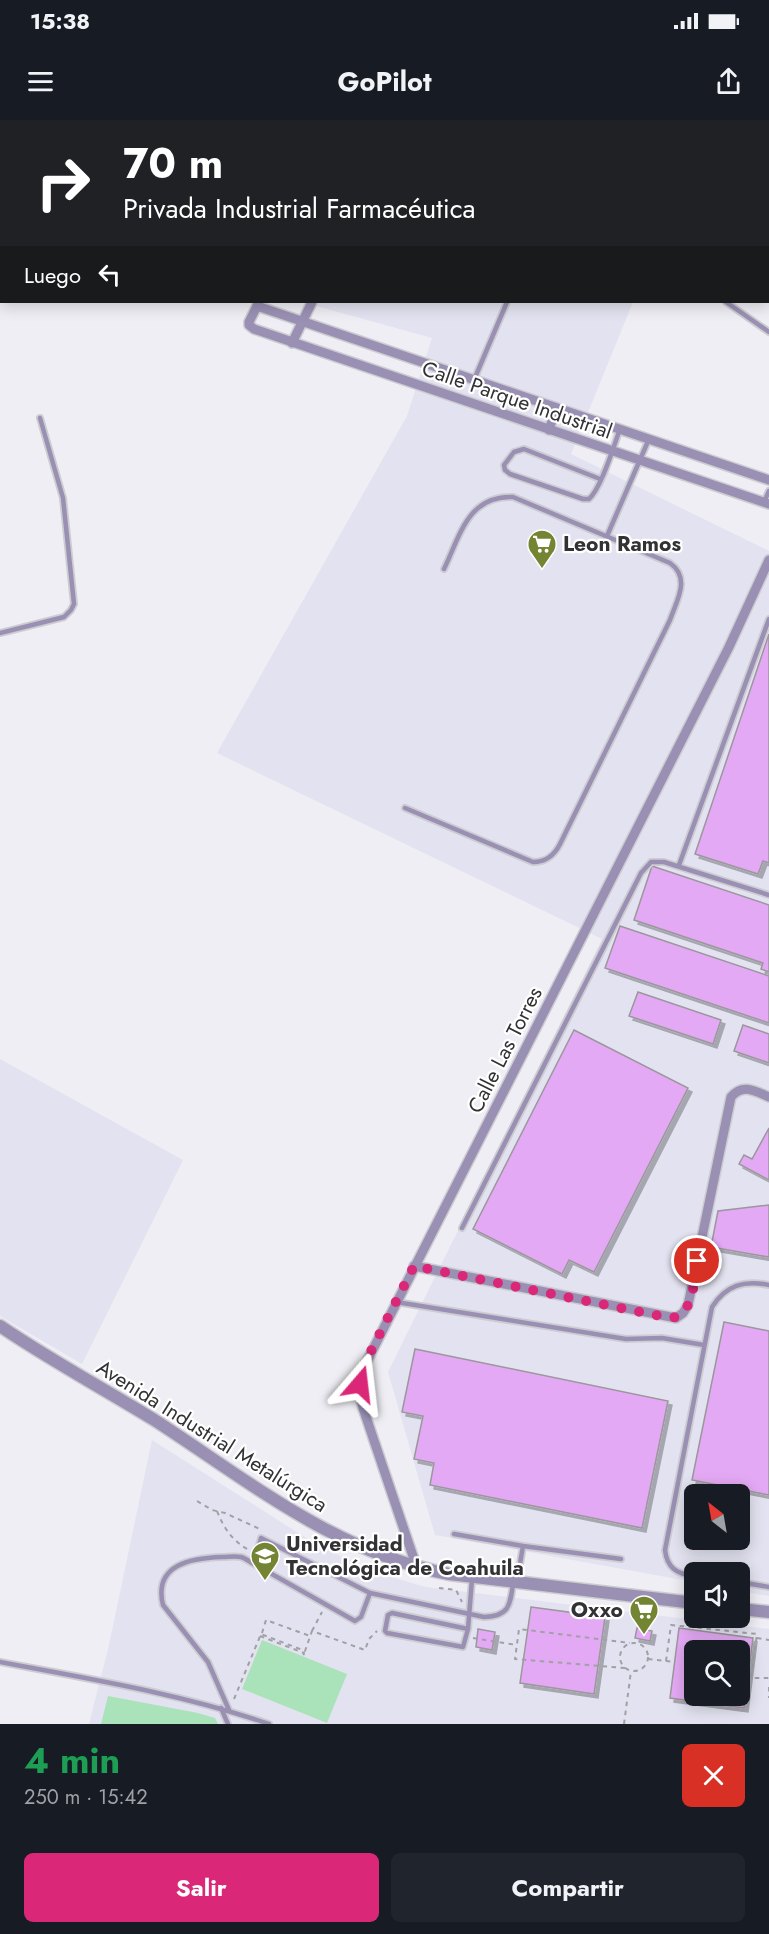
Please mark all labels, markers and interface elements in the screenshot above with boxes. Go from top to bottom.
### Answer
text: 15:38 [30,5,90,37]
text: GoPilot [338,62,432,101]
icon: menu [24,65,57,98]
icon: share [712,65,745,98]
text: 70 m [123,133,223,194]
icon: right [24,144,102,222]
text: Privada Industrial Farmacéutica [123,189,476,228]
icon: left [93,258,126,291]
text: Luego [24,259,81,291]
street label: Calle Parque Industrial [418,353,616,447]
supermarket icon: Leon Ramos [526,528,558,570]
place label: Leon Ramos [563,529,681,559]
street label: Calle Las Torres [460,982,550,1118]
pin [671,1235,722,1286]
icon: arrive [680,1244,713,1277]
street label: Avenida Industrial Metalúrgica [91,1352,333,1520]
position arrow [328,1352,392,1416]
north arrow [684,1484,750,1550]
map controls [684,1484,750,1706]
place label: Universidad Tecnológica de Coahuila [286,1529,524,1583]
school or university icon: Universidad Tecnológica de Coahuila [249,1540,281,1582]
button: sound [684,1562,750,1628]
supermarket icon: Oxxo [628,1594,660,1636]
place label: Oxxo [571,1595,623,1625]
button: search [684,1640,750,1706]
text: 4 min [24,1734,120,1786]
button: close [682,1744,745,1807]
text: 250 m · 15:42 [24,1783,148,1812]
button: Salir [24,1853,379,1922]
button: Compartir [391,1853,745,1922]

